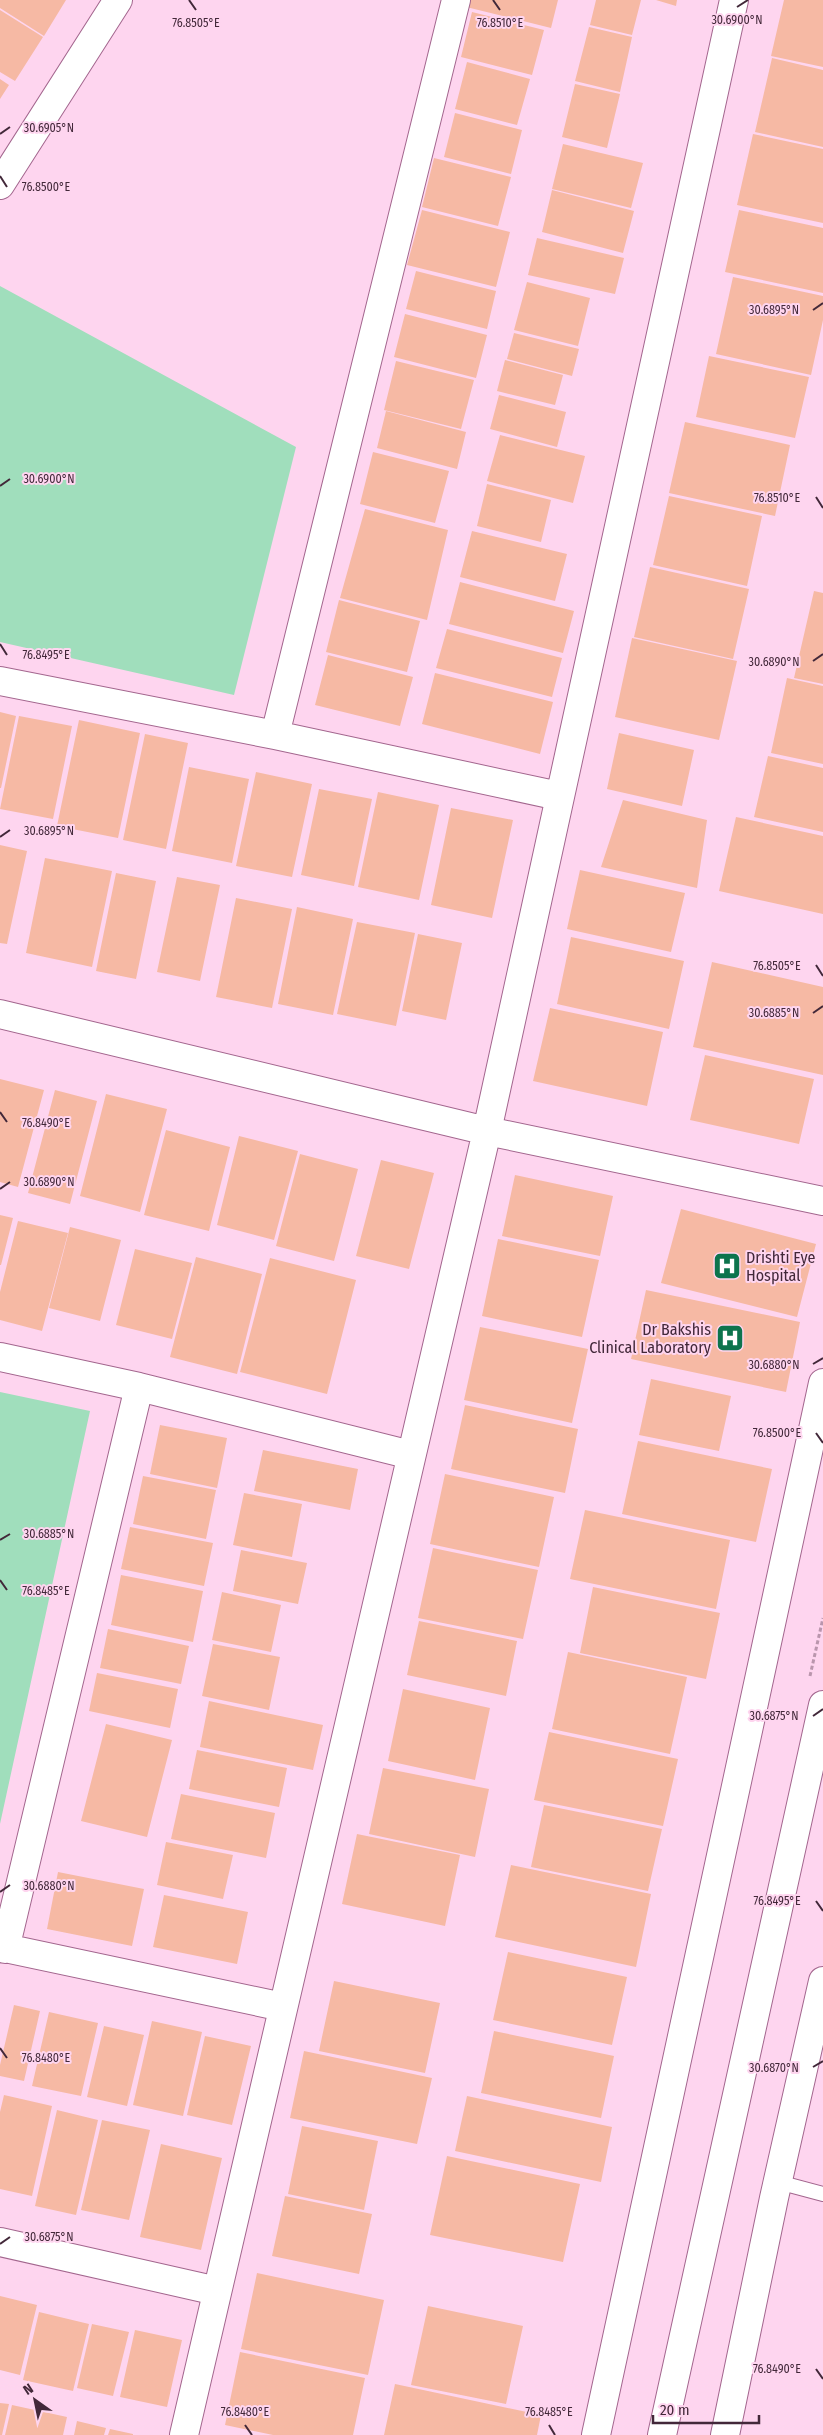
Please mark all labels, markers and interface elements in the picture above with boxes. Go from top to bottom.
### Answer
text: 30.6900°N [711,13,763,27]
text: 76.8505°E [172,16,220,30]
text: 76.8510°E [477,16,523,30]
text: 30.6905°N [24,121,74,135]
text: 76.8500°E [22,180,71,194]
text: 30.6895°N [749,303,799,317]
text: 30.6900°N [23,472,75,486]
text: 76.8510°E [754,491,800,505]
text: 76.8495°E [22,648,70,662]
text: 30.6890°N [749,655,799,669]
text: 30.6895°N [24,824,74,838]
text: 76.8505°E [753,959,801,973]
text: 30.6885°N [749,1006,799,1020]
text: 76.8490°E [22,1116,70,1130]
text: 30.6890°N [24,1175,74,1189]
place label: Drishti Eye Hospital [746,1248,815,1285]
hospital icon: Drishti Eye Hospital [712,1251,742,1281]
place label: Dr Bakshis Clinical Laboratory [589,1320,712,1357]
hospital icon: Dr Bakshis Clinical Laboratory [715,1323,745,1353]
text: 30.6880°N [748,1358,800,1372]
text: 76.8500°E [753,1426,802,1440]
text: 30.6885°N [24,1527,74,1541]
text: 76.8485°E [22,1584,70,1598]
text: 30.6875°N [750,1709,798,1723]
text: 30.6880°N [23,1879,75,1893]
text: 76.8495°E [753,1894,801,1908]
text: 76.8480°E [22,2051,71,2065]
text: 30.6870°N [749,2061,799,2075]
text: 30.6875°N [25,2230,73,2244]
text: 76.8490°E [753,2362,801,2376]
north arrow [10,2375,60,2425]
text: N [20,2380,36,2399]
scale bar [653,2392,759,2424]
text: 20 m [660,2401,690,2419]
text: 76.8480°E [221,2405,270,2419]
text: 76.8485°E [525,2405,573,2419]

